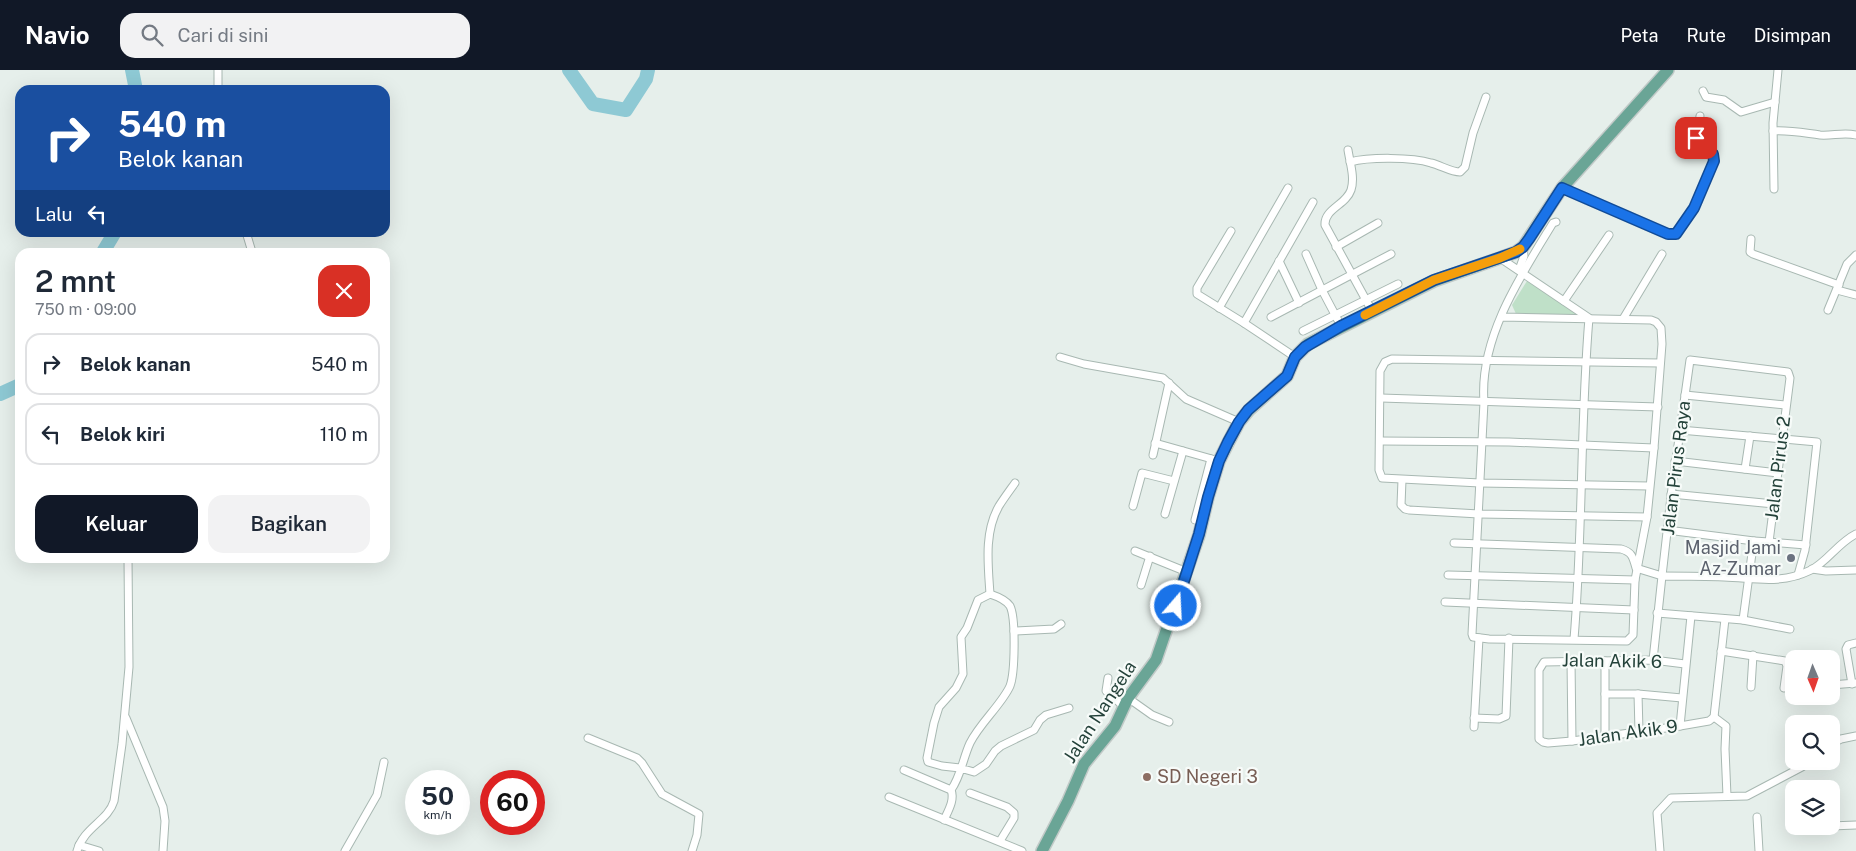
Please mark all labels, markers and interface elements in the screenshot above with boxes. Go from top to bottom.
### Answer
search box [120,13,470,58]
text: Navio [25,21,90,49]
icon: search [138,21,166,49]
text: Cari di sini [178,24,268,46]
text: Peta [1620,25,1658,46]
text: Rute [1686,25,1726,46]
text: Disimpan [1754,25,1831,46]
text: 540 m [118,104,226,145]
icon: right [35,105,100,170]
pin [1675,117,1717,159]
icon: arrive [1682,124,1710,152]
text: Belok kanan [118,146,243,172]
icon: left [83,200,111,228]
text: Lalu [35,203,73,225]
text: 2 mnt [35,263,116,299]
button: close [318,265,370,317]
text: 750 m · 09:00 [35,300,136,319]
icon: right [37,350,65,378]
text: Belok kanan [80,353,191,375]
text: 540 m [311,353,368,375]
street label: Jalan Pirus Raya [1657,400,1694,536]
street label: Jalan Pirus 2 [1761,415,1794,521]
icon: left [37,420,65,448]
text: Belok kiri [80,423,165,445]
text: 110 m [320,423,368,445]
button: Keluar [35,495,198,553]
button: Bagikan [208,495,370,553]
place label: Masjid Jami Az-Zumar [1685,537,1781,579]
marker: Masjid Jami Az-Zumar [1785,552,1797,564]
position arrow [1149,579,1201,631]
street label: Jalan Akik 6 [1562,649,1662,672]
north arrow [1785,650,1840,705]
map controls [1785,650,1840,835]
street label: Jalan Nangela [1059,657,1140,767]
street label: Jalan Akik 9 [1577,715,1679,750]
button: search [1785,715,1840,770]
place label: SD Negeri 3 [1157,766,1258,787]
speed limit sign: 60 [480,770,545,835]
marker: SD Negeri 3 [1141,771,1153,783]
button: layers [1785,780,1840,835]
text: 50 [421,781,454,811]
text: km/h [423,808,452,822]

